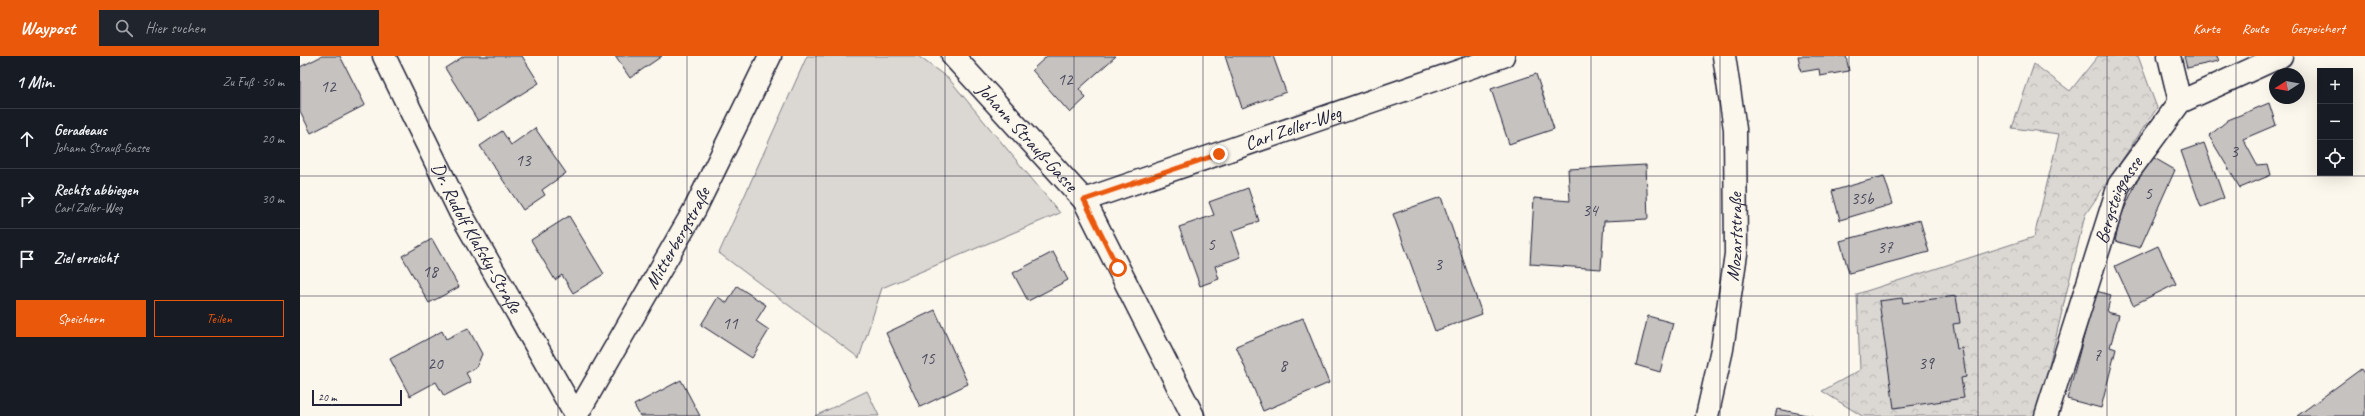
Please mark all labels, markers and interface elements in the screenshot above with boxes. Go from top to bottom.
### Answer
search box [99,10,379,46]
text: Waypost [20,16,75,40]
icon: search [113,17,135,39]
text: Hier suchen [145,19,205,38]
text: Karte [2193,20,2220,37]
text: Route [2242,20,2268,37]
text: Gespeichert [2290,20,2345,37]
north arrow [2269,68,2305,104]
map controls [2317,68,2353,176]
button: + [2317,68,2353,104]
house number: 12 [1057,69,1074,90]
text: 1 Min. [16,72,55,93]
text: Zu Fuß · 50 m [223,74,284,90]
house number: 12 [320,76,337,97]
street label: Johann Strauß-Gasse [971,77,1084,198]
street label: Carl Zeller-Weg [1242,100,1346,156]
button: − [2317,104,2353,140]
text: Geradeaus [54,121,107,140]
icon: ahead [16,128,38,150]
text: 20 m [262,131,284,147]
text: Johann Strauß-Gasse [54,140,149,156]
button: locate [2317,140,2353,176]
house number: 3 [2230,141,2239,162]
route end [1210,145,1228,163]
house number: 13 [515,150,532,171]
street label: Bergsteiggasse [2089,150,2149,247]
street label: Dr. Rudolf Klafsky-Straße [426,159,528,319]
text: Rechts abbiegen [54,181,138,200]
street label: Mitterbergstraße [640,182,717,293]
house number: 5 [2144,183,2153,204]
icon: right [16,188,38,210]
house number: 35b [1851,188,1875,209]
text: 30 m [262,191,284,207]
street label: Mozartstraße [1720,191,1748,282]
text: Carl Zeller-Weg [54,200,123,216]
house number: 34 [1582,200,1600,221]
house number: 5 [1207,234,1216,255]
house number: 37 [1877,237,1894,258]
icon: arrive [16,248,38,270]
text: Ziel erreicht [54,249,117,268]
house number: 3 [1434,254,1443,275]
route start [1109,259,1127,277]
house number: 18 [422,261,440,282]
button: Speichern [16,300,146,337]
button: Teilen [154,300,284,337]
house number: 11 [722,313,739,334]
house number: 7 [2093,345,2102,366]
house number: 15 [919,348,936,369]
house number: 20 [427,353,444,374]
house number: 39 [1918,353,1935,374]
house number: 8 [1279,355,1289,376]
scale bar [312,388,402,407]
text: 20 m [318,390,337,404]

